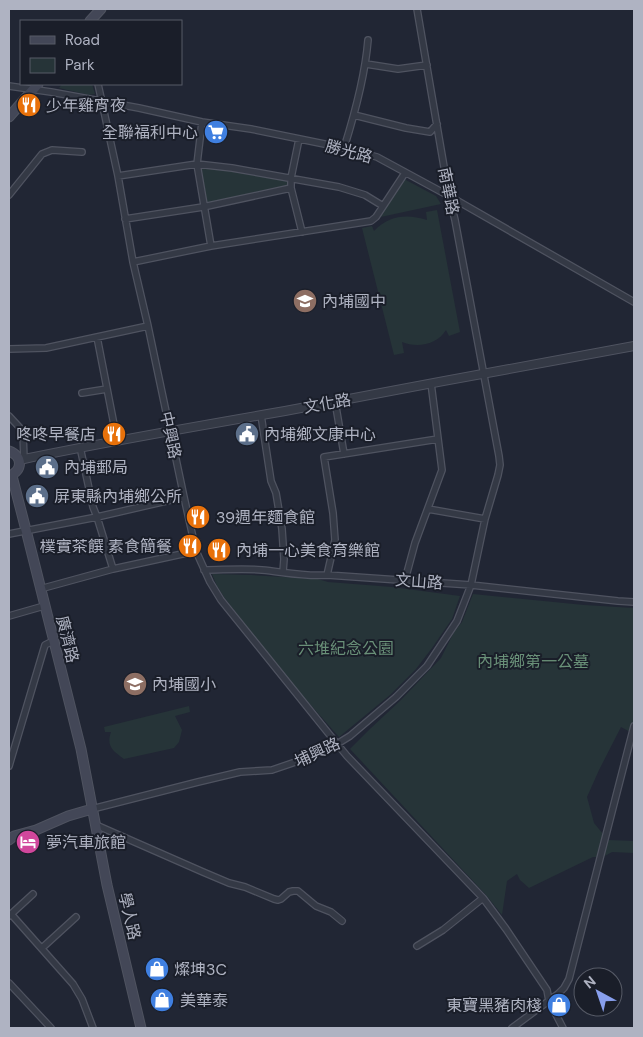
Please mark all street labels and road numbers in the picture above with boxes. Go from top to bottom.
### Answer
street label: 勝光路 [323,135,375,168]
street label: 南華路 [434,166,463,217]
street label: 文化路 [302,389,353,418]
street label: 中興路 [155,409,186,461]
street label: 文山路 [394,569,444,594]
street label: 廣濟路 [52,613,84,665]
street label: 埔興路 [291,733,343,772]
street label: 學人路 [114,890,145,942]

